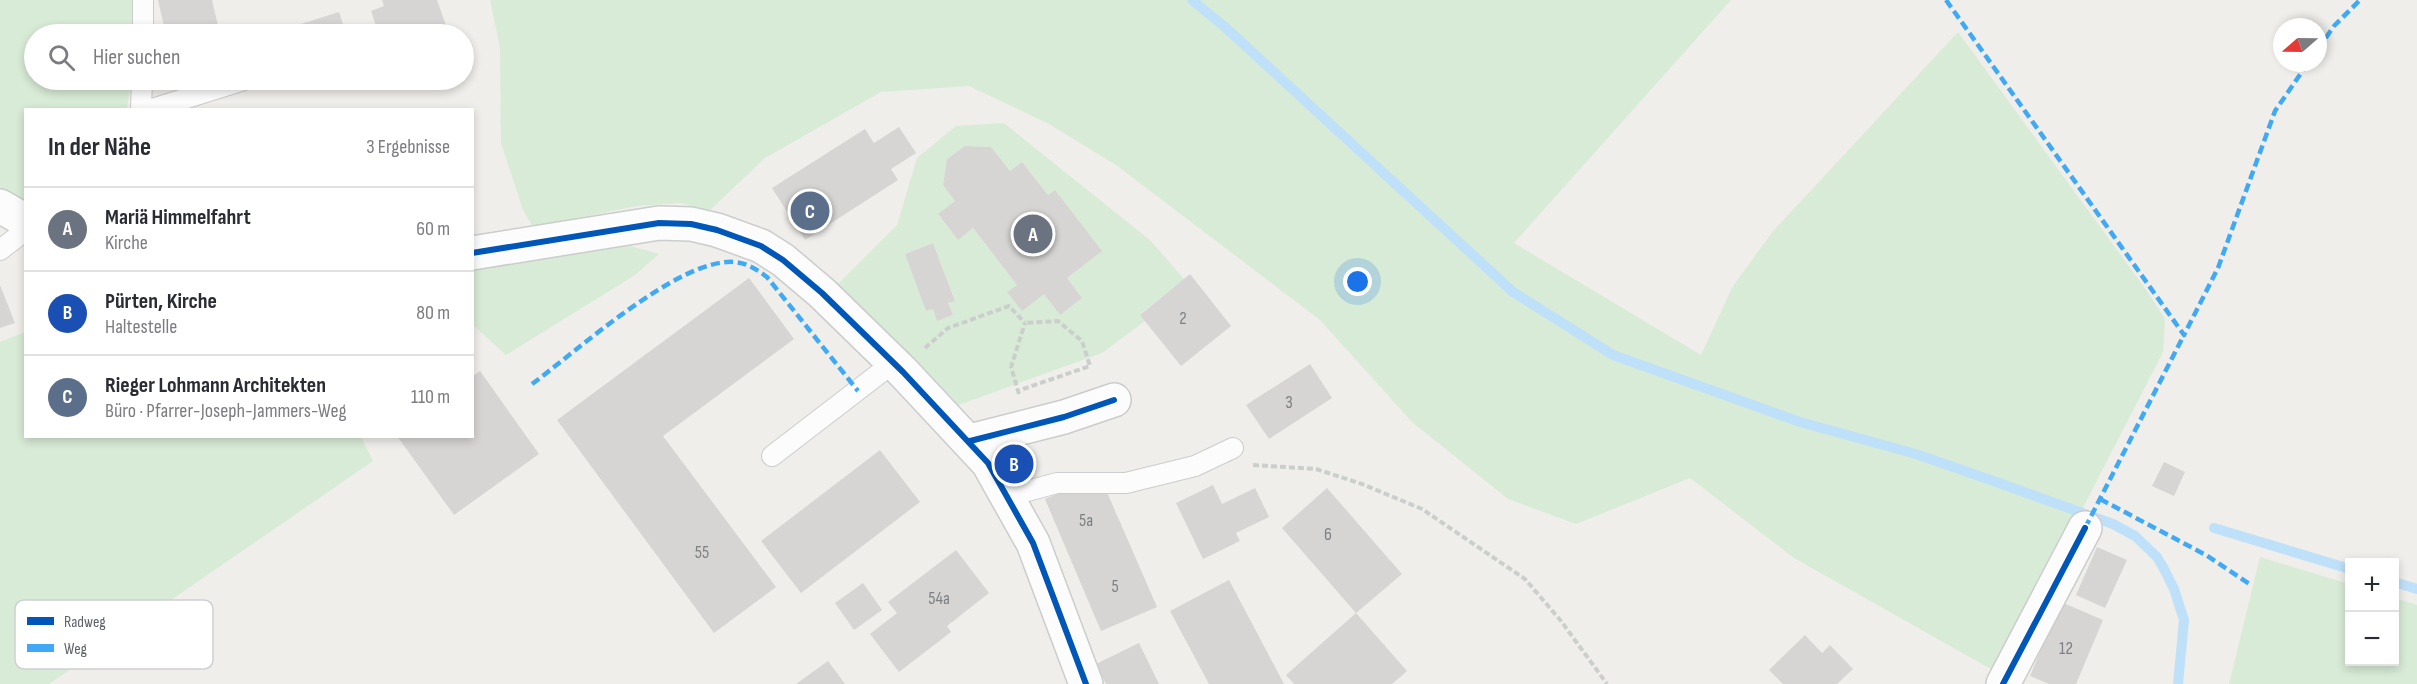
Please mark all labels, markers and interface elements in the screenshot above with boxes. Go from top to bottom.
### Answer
north arrow [2273,18,2327,72]
search box [24,24,474,90]
icon: search [45,41,78,74]
text: Hier suchen [93,44,181,71]
text: In der Nähe [48,132,151,163]
text: 3 Ergebnisse [366,135,450,159]
pin: C [790,188,830,234]
text: Mariä Himmelfahrt [105,204,251,231]
pin: A [1014,212,1052,256]
text: A [63,217,72,241]
text: 60 m [416,217,450,241]
text: Kirche [105,231,148,255]
your location [1343,267,1372,296]
text: Pürten, Kirche [105,288,217,315]
text: B [63,301,72,325]
text: 80 m [416,301,450,325]
house number: 2 [1179,308,1187,329]
text: Haltestelle [105,315,177,339]
text: Rieger Lohmann Architekten [105,372,326,399]
text: C [62,385,73,409]
text: 110 m [411,385,450,409]
house number: 3 [1285,392,1293,413]
text: Büro · Pfarrer-Joseph-Jammers-Weg [105,399,347,423]
pin: B [994,442,1034,486]
house number: 5a [1079,510,1093,531]
house number: 6 [1324,524,1332,545]
house number: 55 [695,542,709,563]
map controls [2345,558,2399,666]
button: + [2345,558,2399,612]
house number: 5 [1111,576,1119,597]
house number: 54a [928,588,950,609]
legend [15,600,213,669]
button: − [2345,612,2399,666]
text: Radweg [64,613,106,632]
house number: 12 [2059,638,2073,659]
text: Weg [64,640,87,659]

